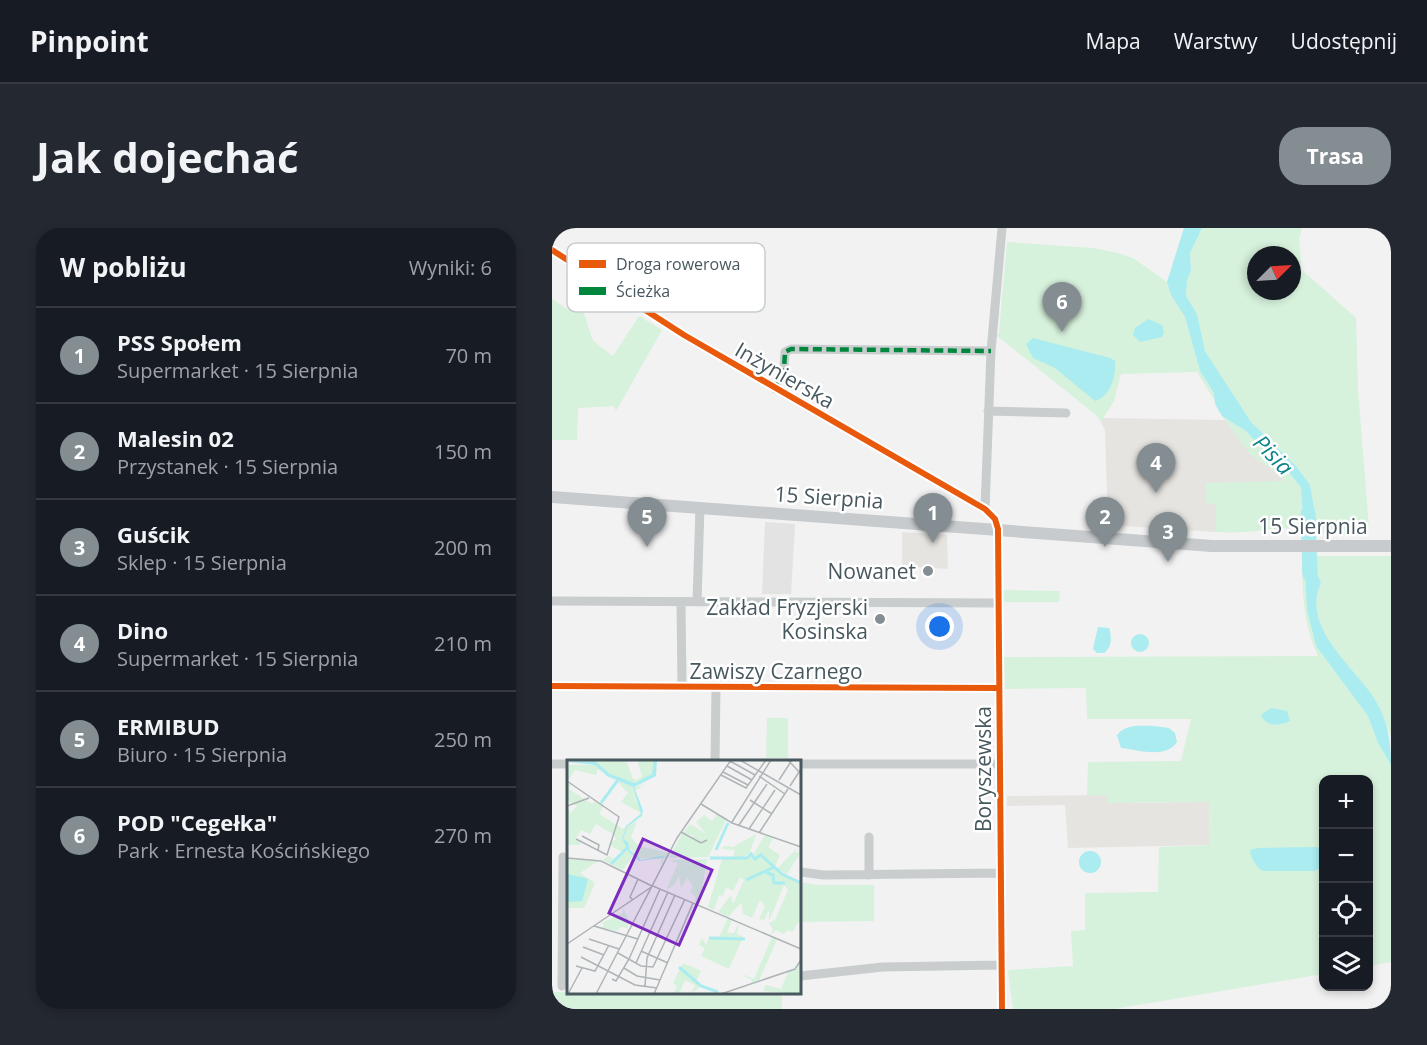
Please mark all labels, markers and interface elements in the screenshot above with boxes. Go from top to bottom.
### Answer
text: Pinpoint [30,22,149,60]
text: Mapa [1086,27,1141,55]
text: Warstwy [1174,27,1258,55]
text: Udostępnij [1291,27,1397,55]
button: Trasa [1279,127,1391,185]
text: Jak dojechać [36,128,299,185]
legend [567,243,765,312]
north arrow [1247,246,1301,300]
text: W pobliżu [60,249,187,285]
text: Droga rowerowa [616,253,741,275]
text: Wyniki: 6 [409,254,492,281]
text: Ścieżka [616,280,670,302]
pin: 6 [1042,282,1082,332]
text: PSS Społem [117,327,242,357]
street label: Inżynierska [730,335,840,415]
text: 1 [74,342,85,369]
text: 70 m [445,342,492,369]
text: Supermarket · 15 Sierpnia [117,357,358,384]
text: Malesin 02 [117,423,234,453]
water label: Pisia [1247,427,1301,481]
text: 2 [74,438,85,465]
text: 150 m [434,438,492,465]
pin: 4 [1136,444,1176,493]
text: Przystanek · 15 Sierpnia [117,453,338,480]
street label: 15 Sierpnia [773,479,885,515]
pin: 1 [914,494,952,543]
pin: 5 [628,498,667,547]
pin: 2 [1086,498,1124,547]
pin: 3 [1148,512,1188,562]
street label: 15 Sierpnia [1258,512,1368,540]
text: Guścik [117,519,190,549]
text: 3 [74,534,85,561]
text: 200 m [434,534,492,561]
text: Sklep · 15 Sierpnia [117,549,287,576]
place label: Nowanet [827,557,916,585]
marker: Nowanet [921,564,935,578]
place label: Zakład Fryzjerski Kosinska [706,593,868,645]
marker: Zakład Fryzjerski Kosinska [873,612,887,626]
your location [925,612,954,641]
text: Dino [117,615,168,645]
text: 4 [74,630,85,657]
text: 210 m [434,630,492,657]
text: Supermarket · 15 Sierpnia [117,645,358,672]
street label: Zawiszy Czarnego [689,657,863,685]
street label: Boryszewska [969,706,997,832]
text: ERMIBUD [117,711,220,741]
text: 5 [74,726,85,753]
text: 250 m [434,726,492,753]
text: Biuro · 15 Sierpnia [117,741,287,768]
inset map [567,760,801,994]
map controls [1319,775,1373,991]
button: + [1319,775,1373,829]
text: POD "Cegełka" [117,807,277,837]
text: 6 [74,822,85,849]
text: 270 m [434,822,492,849]
button: − [1319,829,1373,883]
text: Park · Ernesta Kościńskiego [117,837,370,864]
button: locate [1319,883,1373,937]
button: layers [1319,937,1373,991]

